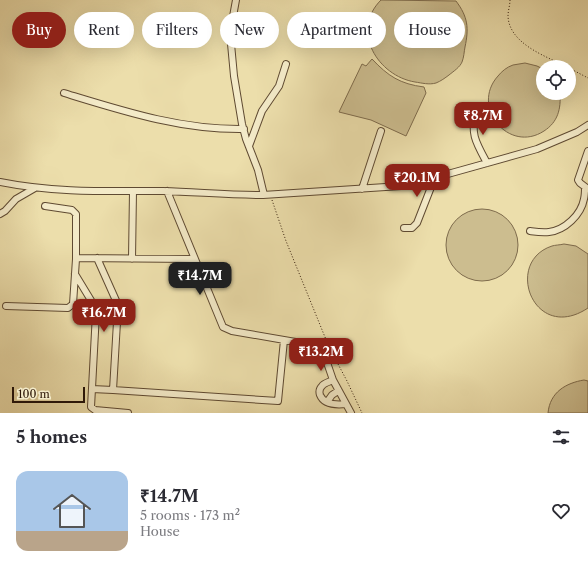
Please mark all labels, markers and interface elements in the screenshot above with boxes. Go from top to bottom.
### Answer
chip: Buy [12,12,66,48]
chip: Rent [74,12,134,48]
chip: Filters [142,12,212,48]
chip: New [220,12,279,48]
chip: Apartment [287,12,386,48]
chip: House [394,12,465,48]
map controls [536,60,576,100]
button: locate [536,60,576,100]
pin: ₹8.7M [455,102,511,136]
text: ₹8.7M [463,107,503,123]
pin: ₹20.1M [384,164,450,198]
text: ₹20.1M [394,169,440,185]
pin: ₹14.7M [167,262,233,296]
text: ₹14.7M [177,267,223,283]
pin: ₹16.7M [71,299,137,333]
text: ₹16.7M [81,304,127,320]
pin: ₹13.2M [288,338,354,372]
text: ₹13.2M [298,343,344,359]
scale bar [12,385,85,404]
text: 100 m [18,387,50,401]
icon: filters [550,426,572,448]
text: 5 homes [16,427,87,447]
text: ₹14.7M [140,486,199,506]
icon: home [48,487,96,535]
icon: heart [550,500,572,522]
text: 5 rooms · 173 m² [140,507,240,523]
text: House [140,523,180,539]

